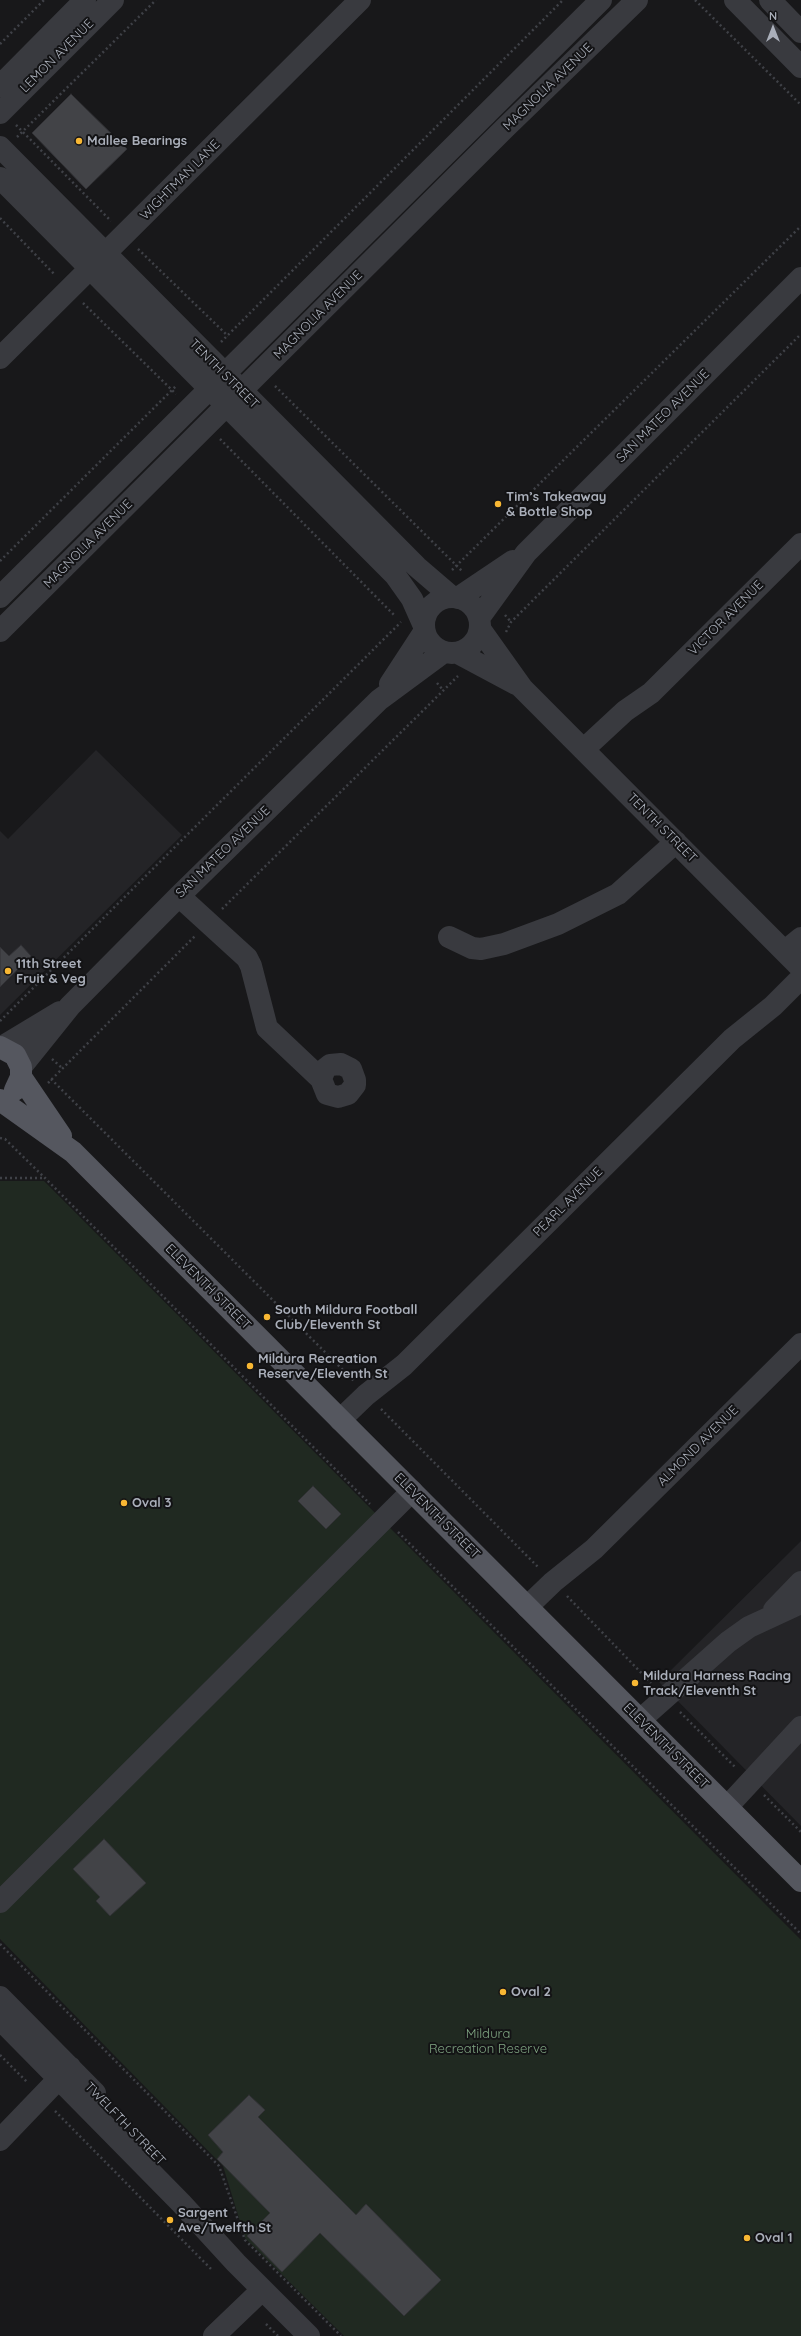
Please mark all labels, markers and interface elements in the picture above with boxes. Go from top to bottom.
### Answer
north arrow [753,8,793,48]
text: N [769,9,777,23]
street label: LEMON AVENUE [17,16,97,96]
street label: MAGNOLIA AVENUE [500,40,596,134]
place label: Mallee Bearings [87,133,187,149]
marker: Mallee Bearings [74,136,84,146]
street label: WIGHTMAN LANE [137,137,223,223]
street label: MAGNOLIA AVENUE [270,267,366,363]
street label: TENTH STREET [186,336,262,412]
street label: SAN MATEO AVENUE [613,366,713,466]
place label: Tim’s Takeaway & Bottle Shop [506,489,606,520]
street label: MAGNOLIA AVENUE [40,496,136,592]
marker: Tim’s Takeaway & Bottle Shop [493,499,503,509]
street label: VICTOR AVENUE [685,577,767,659]
street label: TENTH STREET [624,790,700,866]
street label: SAN MATEO AVENUE [172,803,274,901]
place label: 11th Street Fruit & Veg [16,956,86,987]
marker: 11th Street Fruit & Veg [3,966,13,976]
street label: PEARL AVENUE [530,1164,606,1240]
street label: ELEVENTH STREET [162,1241,254,1333]
place label: South Mildura Football Club/Eleventh St [275,1302,417,1333]
marker: South Mildura Football Club/Eleventh St [262,1312,272,1322]
place label: Mildura Recreation Reserve/Eleventh St [258,1351,388,1382]
marker: Mildura Recreation Reserve/Eleventh St [245,1361,255,1371]
street label: ALMOND AVENUE [654,1402,742,1490]
street label: ELEVENTH STREET [391,1470,483,1562]
place label: Oval 3 [132,1495,171,1511]
marker: Oval 3 [119,1498,129,1508]
place label: Mildura Harness Racing Track/Eleventh St [643,1668,791,1699]
marker: Mildura Harness Racing Track/Eleventh St [630,1678,640,1688]
street label: ELEVENTH STREET [620,1700,712,1792]
place label: Oval 2 [511,1984,551,2000]
marker: Oval 2 [498,1987,508,1997]
park label: Mildura Recreation Reserve [429,2026,547,2057]
street label: TWELFTH STREET [81,2079,169,2169]
place label: Sargent Ave/Twelfth St [178,2205,271,2236]
marker: Sargent Ave/Twelfth St [165,2215,175,2225]
place label: Oval 1 [755,2230,793,2246]
marker: Oval 1 [742,2233,752,2243]

